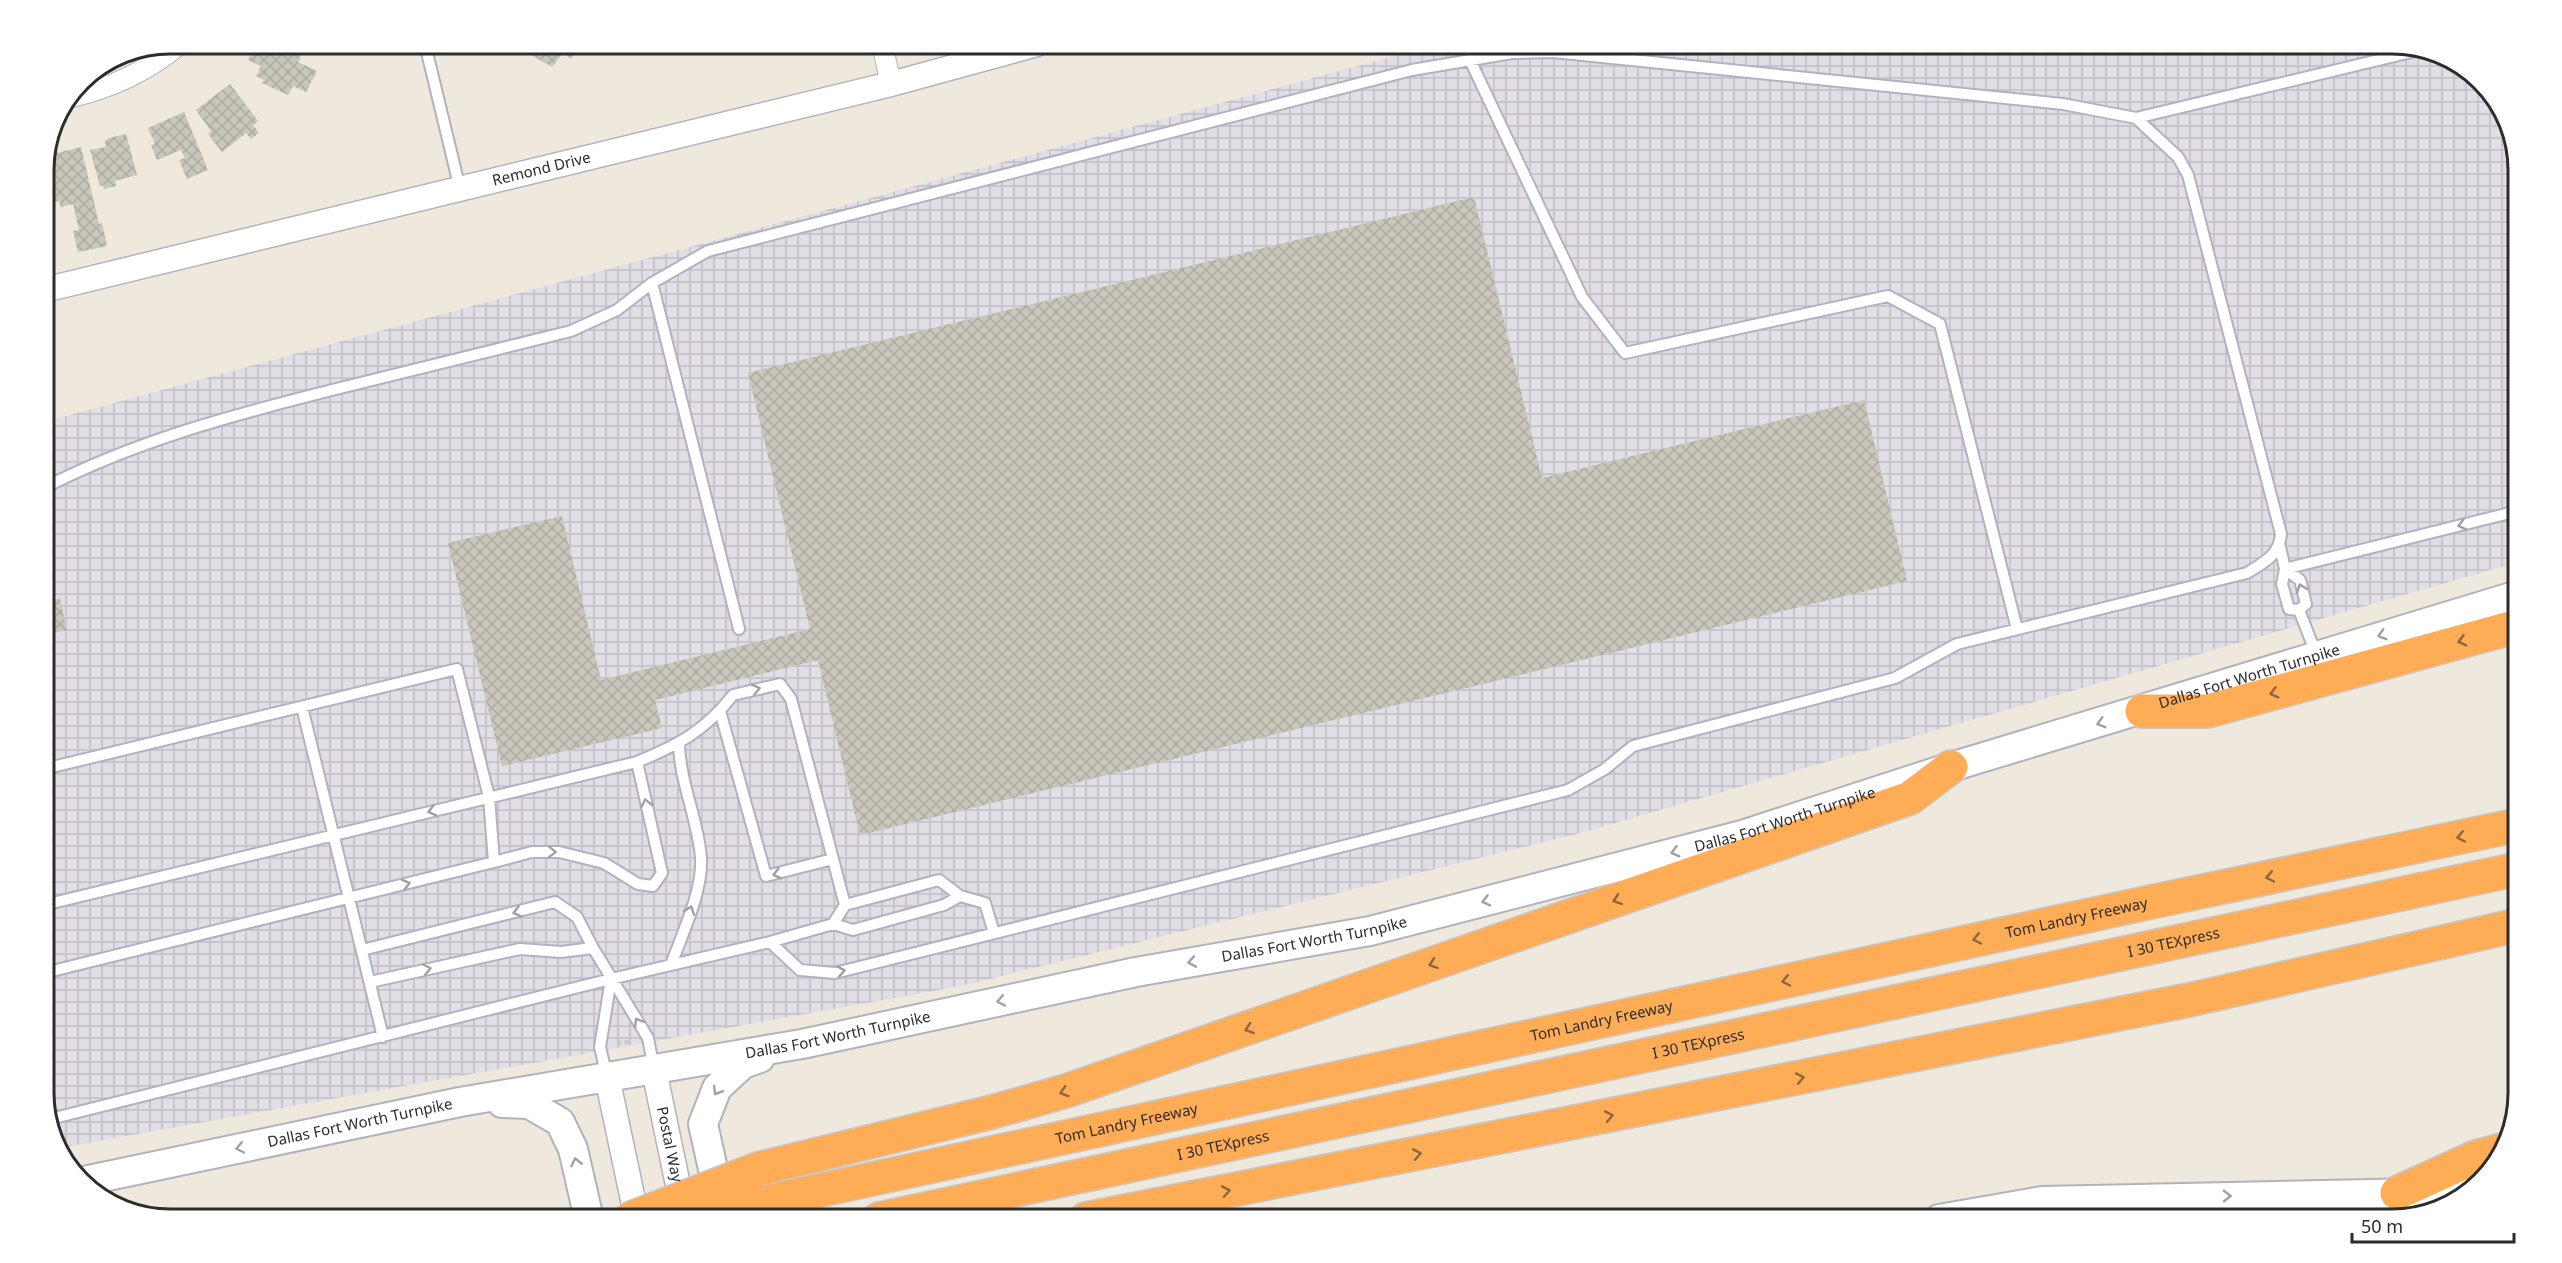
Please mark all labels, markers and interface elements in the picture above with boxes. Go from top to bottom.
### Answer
street label: Remond Drive [490,146,592,190]
one-way arrow [2457,518,2467,531]
one-way arrow [2296,583,2309,594]
one-way arrow [2377,628,2387,640]
one-way arrow [2457,634,2467,647]
street label: Dallas Fort Worth Turnpike [2156,639,2342,712]
one-way arrow [750,684,760,697]
one-way arrow [2269,686,2280,698]
one-way arrow [2096,716,2107,728]
street label: Dallas Fort Worth Turnpike [1692,781,1878,856]
one-way arrow [641,798,654,808]
one-way arrow [427,803,437,816]
one-way arrow [2456,830,2466,843]
one-way arrow [1670,845,1681,857]
one-way arrow [547,846,556,859]
one-way arrow [772,866,782,879]
one-way arrow [2265,870,2275,883]
one-way arrow [401,879,411,892]
street label: Tom Landry Freeway [2003,892,2150,942]
one-way arrow [1481,893,1491,906]
one-way arrow [1612,893,1623,906]
one-way arrow [512,904,522,917]
one-way arrow [682,905,695,916]
street label: Dallas Fort Worth Turnpike [1220,911,1409,966]
street label: I 30 TEXpress [2126,922,2221,961]
one-way arrow [1972,932,1982,945]
one-way arrow [1188,955,1198,968]
one-way arrow [1428,957,1439,970]
one-way arrow [422,963,432,976]
one-way arrow [836,965,845,977]
one-way arrow [1782,974,1792,987]
one-way arrow [997,994,1007,1007]
street label: Tom Landry Freeway [1528,995,1675,1045]
street label: Dallas Fort Worth Turnpike [744,1006,932,1062]
one-way arrow [634,1018,645,1029]
one-way arrow [1244,1021,1255,1034]
street label: I 30 TEXpress [1650,1023,1746,1063]
one-way arrow [1794,1072,1804,1085]
one-way arrow [713,1085,725,1095]
one-way arrow [1059,1085,1070,1097]
street label: Dallas Fort Worth Turnpike [265,1093,454,1151]
street label: Tom Landry Freeway [1053,1098,1200,1148]
street label: Postal Way [653,1105,688,1184]
one-way arrow [1603,1110,1613,1123]
street label: I 30 TEXpress [1175,1125,1271,1164]
one-way arrow [236,1141,246,1154]
one-way arrow [1412,1148,1422,1161]
one-way arrow [571,1158,584,1168]
one-way arrow [1221,1185,1231,1198]
one-way arrow [2223,1190,2232,1203]
scale bar [2352,1206,2514,1244]
text: 50 m [2361,1214,2403,1238]

